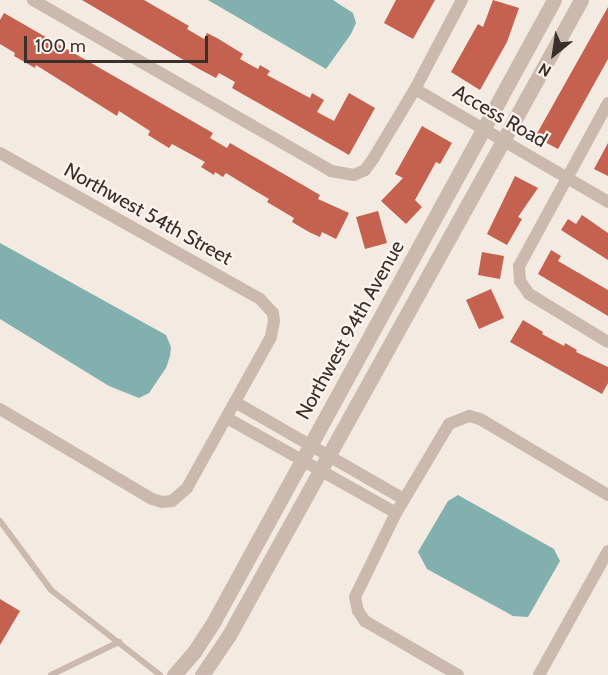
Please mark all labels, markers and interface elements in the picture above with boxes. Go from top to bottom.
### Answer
scale bar [27,24,212,62]
north arrow [524,24,584,84]
text: 100 m [35,35,86,57]
text: N [535,59,554,81]
street label: Access Road [449,79,551,153]
street label: Northwest 54th Street [60,158,236,270]
street label: Northwest 94th Avenue [291,236,409,424]

